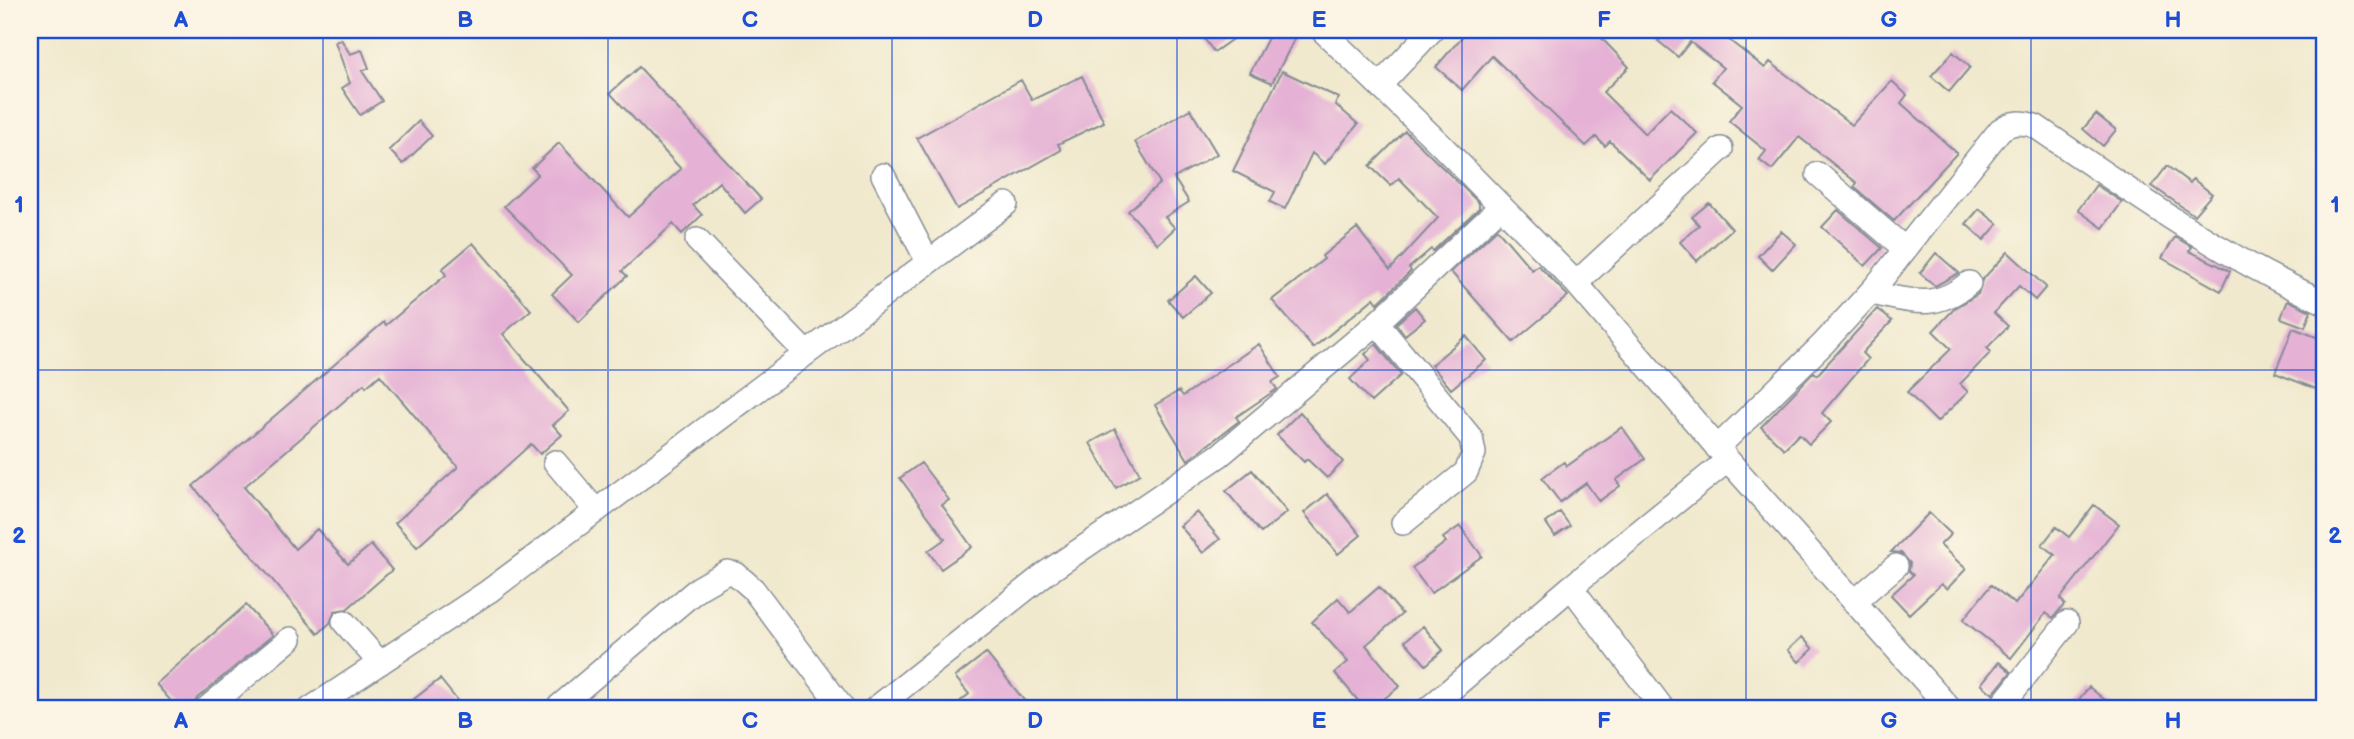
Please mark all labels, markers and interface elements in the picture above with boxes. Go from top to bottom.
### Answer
text: A [173,6,189,34]
text: B [457,6,473,34]
text: C [742,6,758,34]
text: D [1027,6,1043,34]
text: E [1312,6,1327,34]
text: F [1597,6,1611,34]
text: G [1881,6,1898,34]
text: H [2164,6,2182,34]
text: 1 [14,191,24,219]
text: 1 [2330,191,2340,219]
text: 2 [12,522,26,550]
text: 2 [2328,522,2342,550]
text: A [173,707,189,735]
text: B [457,707,473,735]
text: C [742,707,758,735]
text: D [1027,707,1043,735]
text: E [1312,707,1327,735]
text: F [1597,707,1611,735]
text: G [1881,707,1898,735]
text: H [2164,707,2182,735]

